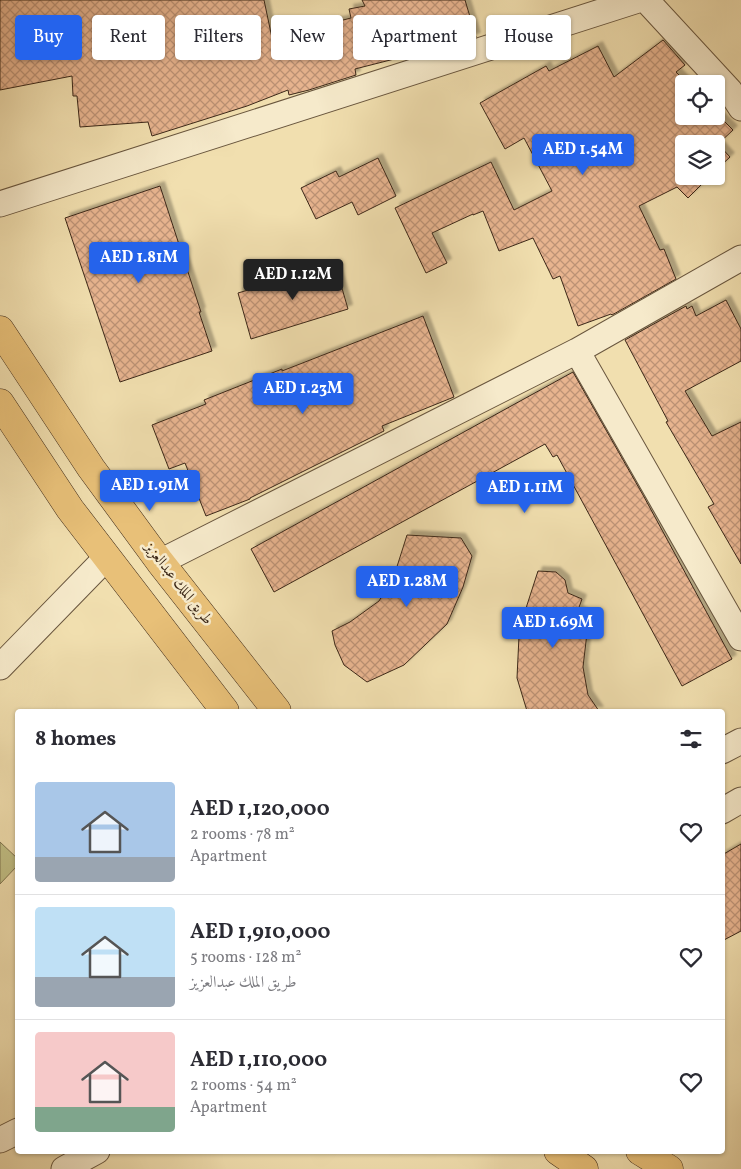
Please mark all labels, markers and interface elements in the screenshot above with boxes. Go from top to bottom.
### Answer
chip: Buy [15,15,82,60]
chip: Rent [92,15,165,60]
chip: Filters [175,15,261,60]
chip: New [271,15,343,60]
chip: Apartment [353,15,476,60]
chip: House [486,15,571,60]
map controls [675,75,725,185]
button: locate [675,75,725,125]
pin: AED 1.54M [526,134,640,176]
button: layers [675,135,725,185]
text: AED 1.54M [543,139,623,161]
pin: AED 1.81M [82,242,196,284]
text: AED 1.81M [100,247,178,269]
pin: AED 1.12M [236,258,350,301]
text: AED 1.12M [254,264,332,286]
pin: AED 1.23M [246,372,360,415]
text: AED 1.23M [263,378,343,400]
pin: AED 1.91M [93,470,207,512]
pin: AED 1.11M [468,472,582,514]
text: AED 1.91M [111,475,189,497]
text: AED 1.11M [487,477,563,499]
street label: طريق الملك عبدالعزيز [138,537,217,630]
pin: AED 1.28M [350,566,464,608]
text: AED 1.28M [367,571,447,593]
pin: AED 1.69M [496,606,610,649]
text: AED 1.69M [513,612,593,634]
text: 8 homes [35,725,116,754]
icon: filters [677,725,705,753]
text: AED 1,120,000 [190,795,330,824]
icon: home [75,802,135,862]
icon: heart [677,818,705,846]
text: 2 rooms · 78 m² [190,824,295,846]
text: Apartment [190,846,267,868]
text: AED 1,910,000 [190,918,330,947]
icon: home [75,927,135,987]
icon: heart [677,943,705,971]
text: 5 rooms · 128 m² [190,947,301,969]
text: طريق الملك عبدالعزيز [190,972,297,994]
text: AED 1,110,000 [190,1046,327,1075]
icon: home [75,1052,135,1112]
icon: heart [677,1068,705,1096]
text: 2 rooms · 54 m² [190,1075,297,1097]
text: Apartment [190,1097,267,1119]

